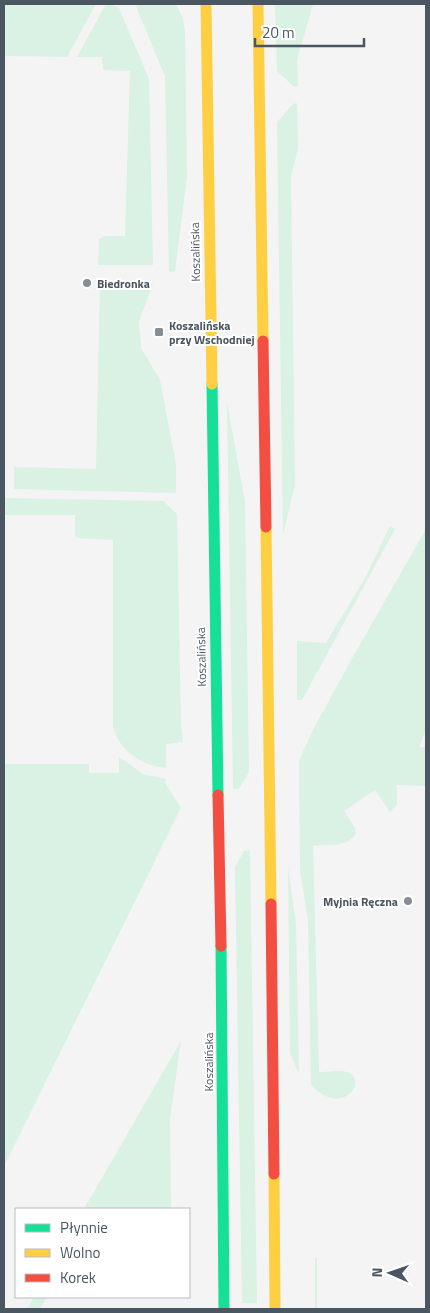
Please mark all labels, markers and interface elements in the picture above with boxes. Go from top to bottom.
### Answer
scale bar [255,15,364,47]
text: 20 m [262,21,295,44]
street label: Koszalińska [185,222,205,282]
place label: Biedronka [97,274,150,293]
marker: Biedronka [81,277,93,289]
place label: Koszalińska przy Wschodniej [169,316,255,349]
marker: Koszalińska przy Wschodniej [153,326,165,338]
street label: Koszalińska [191,627,211,687]
place label: Myjnia Ręczna [323,892,398,911]
marker: Myjnia Ręczna [402,895,414,907]
street label: Koszalińska [199,1032,218,1092]
legend [15,1208,190,1298]
text: Płynnie [60,1216,108,1239]
text: Wolno [60,1241,100,1264]
north arrow [365,1248,415,1298]
text: Korek [60,1266,96,1289]
text: N [366,1267,387,1278]

